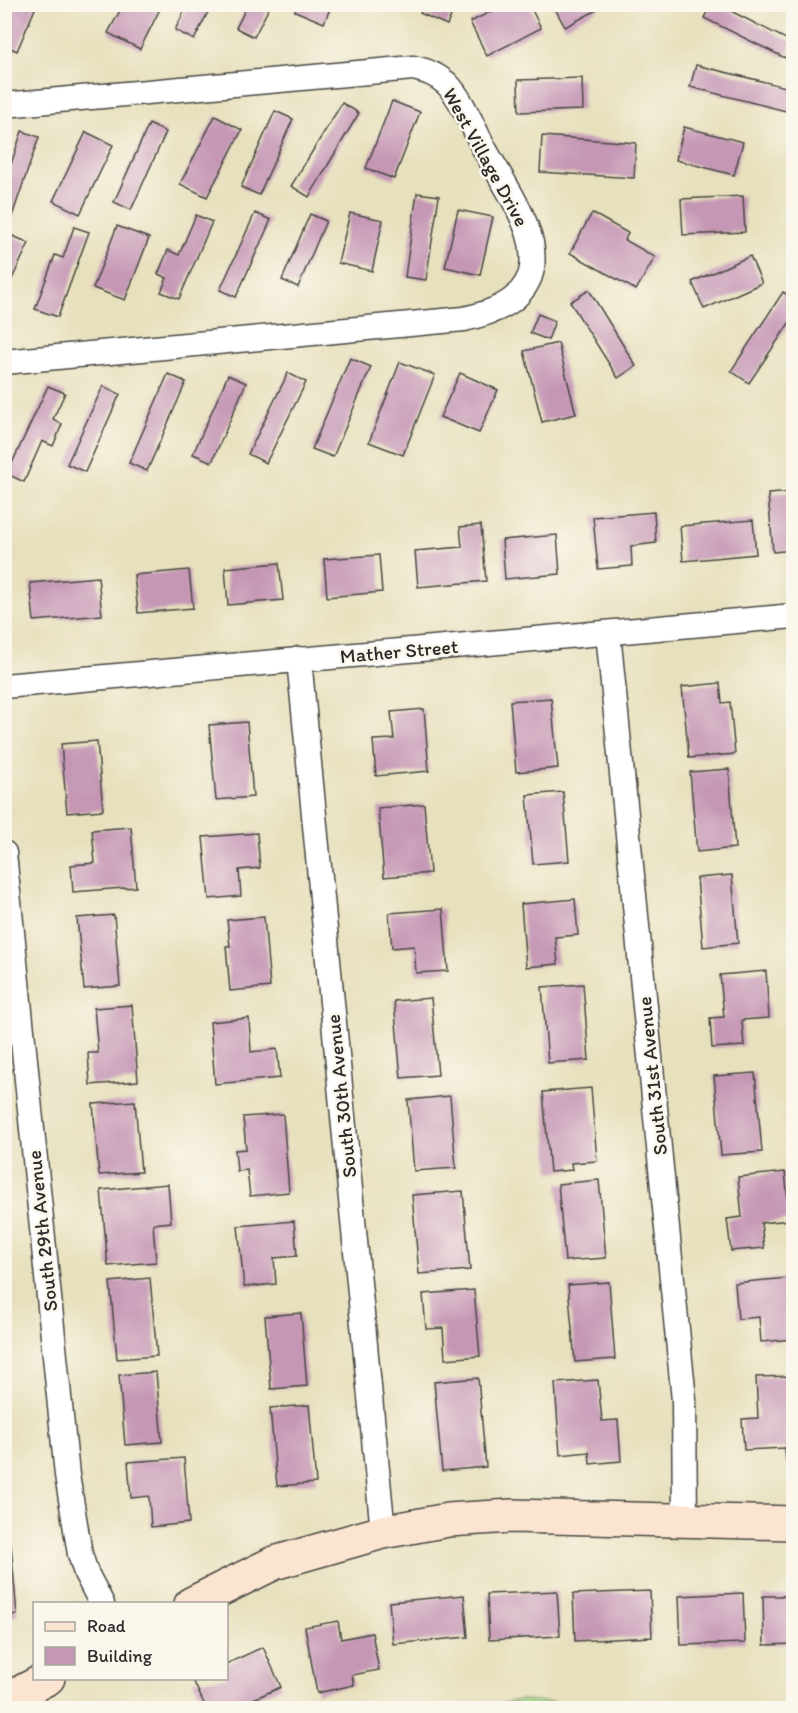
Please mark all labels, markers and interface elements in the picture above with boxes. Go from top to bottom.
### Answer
street label: West Village Drive [438,83,534,231]
street label: Mather Street [339,634,459,668]
street label: South 31st Avenue [632,996,672,1156]
street label: South 30th Avenue [320,1013,362,1179]
street label: South 29th Avenue [22,1149,62,1313]
legend [33,1602,228,1680]
text: Road [87,1615,126,1637]
text: Building [87,1645,153,1667]

